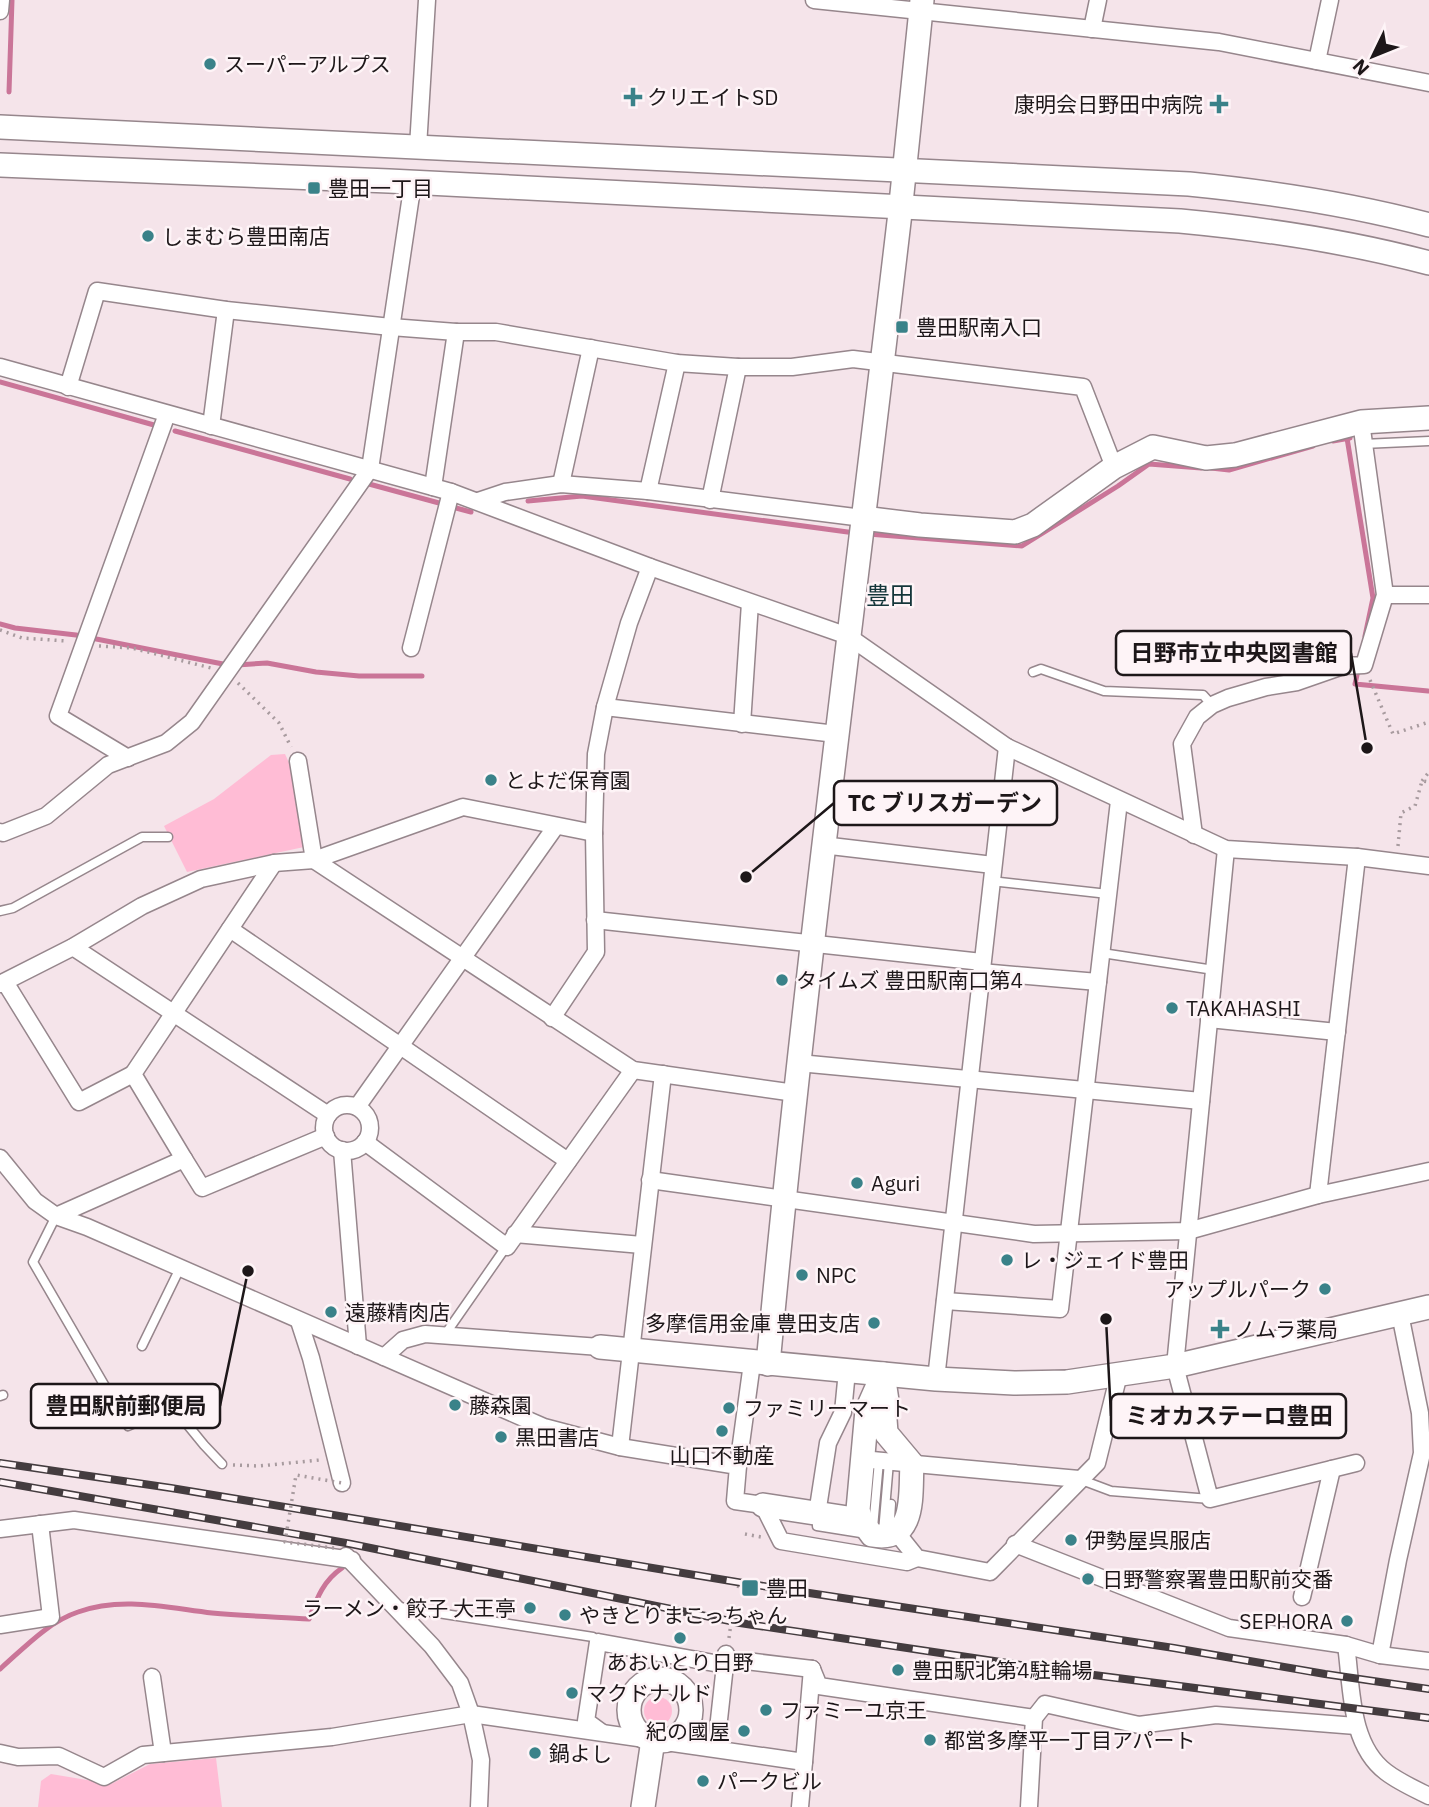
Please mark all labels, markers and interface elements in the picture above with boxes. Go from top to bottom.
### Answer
north arrow [1338,21,1408,91]
place label: スーパーアルプス [224,50,391,78]
text: N [1347,54,1374,81]
marker: スーパーアルプス [202,56,218,72]
place label: クリエイトSD [647,83,778,111]
marker: クリエイトSD [625,89,641,105]
place label: 康明会日野田中病院 [1014,90,1203,118]
marker: 康明会日野田中病院 [1209,94,1229,114]
place label: 豊田一丁目 [328,174,433,202]
marker: 豊田一丁目 [306,180,322,196]
place label: しまむら豊田南店 [162,222,330,250]
marker: しまむら豊田南店 [140,228,156,244]
place label: 豊田駅南入口 [916,313,1042,341]
marker: 豊田駅南入口 [894,319,910,335]
district label: 豊田 [866,579,914,611]
callout: 日野市立中央図書館 [1116,631,1351,675]
text: 日野市立中央図書館 [1131,637,1338,667]
place label: とよだ保育園 [505,766,631,794]
marker: とよだ保育園 [483,772,499,788]
callout: TC ブリスガーデン [834,781,1057,825]
text: TC ブリスガーデン [848,787,1042,817]
place label: タイムズ 豊田駅南口第4 [796,966,1023,994]
marker: タイムズ 豊田駅南口第4 [774,972,790,988]
place label: TAKAHASHI [1186,994,1301,1022]
marker: TAKAHASHI [1164,1000,1180,1016]
place label: Aguri [871,1169,920,1197]
marker: Aguri [849,1175,865,1191]
place label: レ・ジェイド豊田 [1021,1246,1189,1274]
marker: レ・ジェイド豊田 [999,1252,1015,1268]
place label: NPC [816,1261,857,1289]
marker: NPC [794,1267,810,1283]
place label: アップルパーク [1164,1275,1311,1303]
marker: アップルパーク [1317,1281,1333,1297]
place label: 遠藤精肉店 [345,1298,450,1326]
marker: 遠藤精肉店 [323,1304,339,1320]
place label: 多摩信用金庫 豊田支店 [645,1309,860,1337]
marker: 多摩信用金庫 豊田支店 [866,1315,882,1331]
place label: ノムラ薬局 [1234,1315,1338,1343]
marker: ノムラ薬局 [1212,1321,1228,1337]
callout: 豊田駅前郵便局 [31,1384,220,1428]
text: 豊田駅前郵便局 [46,1390,207,1420]
place label: 藤森園 [469,1391,532,1419]
place label: ファミリーマート [743,1394,911,1422]
callout: ミオカステーロ豊田 [1111,1394,1346,1438]
marker: 藤森園 [447,1397,463,1413]
marker: ファミリーマート [721,1400,737,1416]
text: ミオカステーロ豊田 [1126,1400,1333,1430]
place label: 黒田書店 [515,1423,599,1451]
marker: 山口不動産 [714,1423,730,1439]
marker: 黒田書店 [493,1429,509,1445]
place label: 山口不動産 [670,1441,775,1469]
place label: 伊勢屋呉服店 [1085,1526,1211,1554]
marker: 伊勢屋呉服店 [1063,1532,1079,1548]
place label: 日野警察署豊田駅前交番 [1102,1565,1333,1593]
marker: 日野警察署豊田駅前交番 [1080,1571,1096,1587]
place label: 豊田 [766,1574,808,1602]
marker: 豊田 [740,1578,760,1598]
place label: ラーメン・餃子 大王亭 [302,1594,516,1622]
marker: ラーメン・餃子 大王亭 [522,1600,538,1616]
place label: やきとりまこっちゃん [579,1601,788,1629]
marker: やきとりまこっちゃん [557,1607,573,1623]
place label: SEPHORA [1239,1607,1333,1635]
marker: SEPHORA [1339,1613,1355,1629]
marker: あおいとり日野 [672,1630,688,1646]
place label: あおいとり日野 [607,1648,754,1676]
place label: 豊田駅北第4駐輪場 [912,1656,1093,1684]
marker: 豊田駅北第4駐輪場 [890,1662,906,1678]
place label: マクドナルド [586,1679,712,1707]
marker: マクドナルド [564,1685,580,1701]
place label: ファミーユ京王 [780,1696,927,1724]
marker: ファミーユ京王 [758,1702,774,1718]
place label: 紀の國屋 [646,1717,730,1745]
marker: 紀の國屋 [736,1723,752,1739]
place label: 都営多摩平一丁目アパート [944,1726,1196,1754]
marker: 都営多摩平一丁目アパート [922,1732,938,1748]
place label: 鍋よし [549,1739,612,1767]
marker: 鍋よし [527,1745,543,1761]
place label: パークビル [717,1767,822,1795]
marker: パークビル [695,1773,711,1789]

